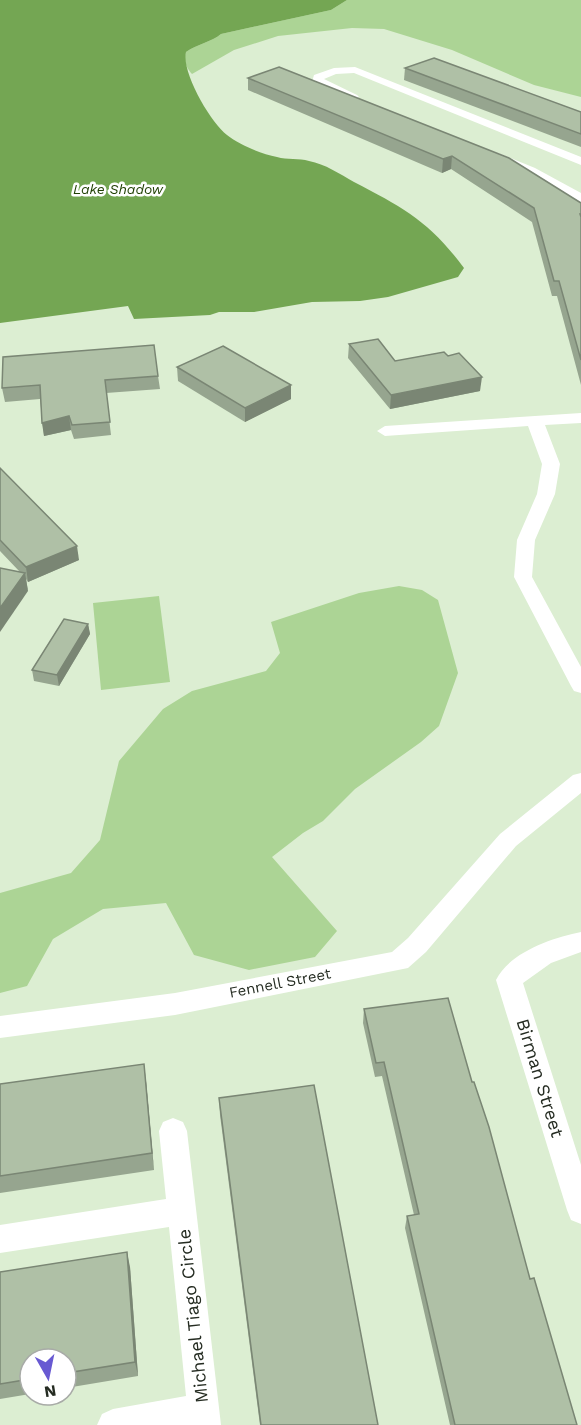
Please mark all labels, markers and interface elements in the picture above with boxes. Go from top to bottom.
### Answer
water label: Lake Shadow [73,181,164,197]
street label: Fennell Street [228,964,333,1002]
street label: Birman Street [513,1016,569,1140]
street label: Michael Tiago Circle [173,1228,212,1404]
north arrow [18,1347,78,1407]
text: N [43,1381,58,1402]

